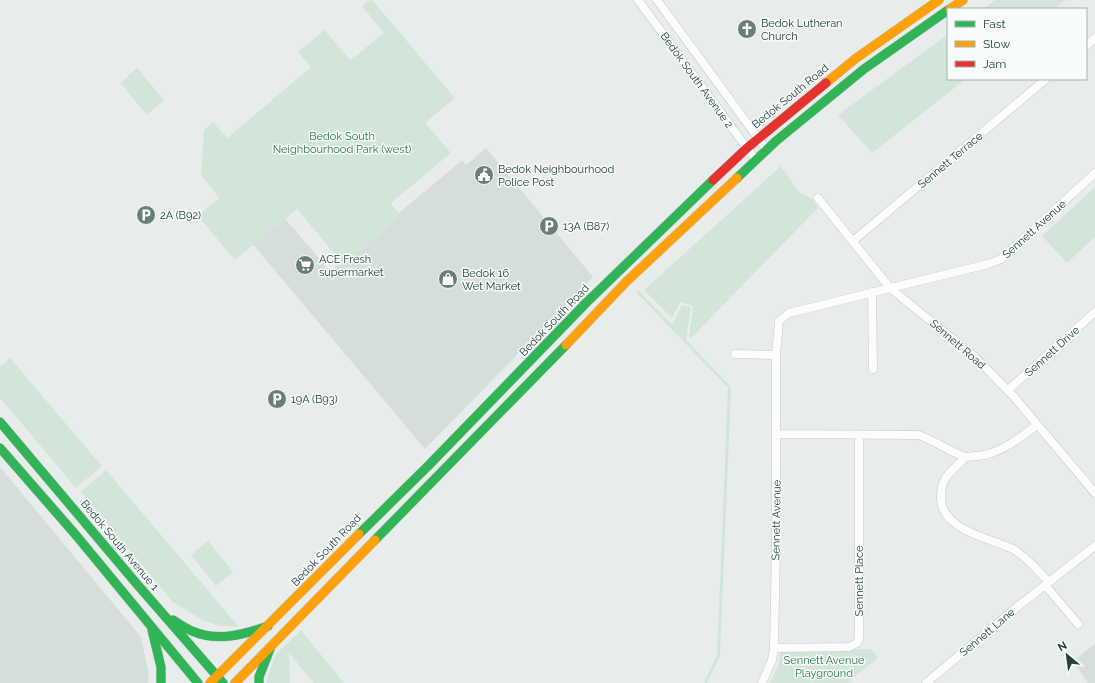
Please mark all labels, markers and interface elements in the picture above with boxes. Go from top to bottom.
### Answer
legend [947,8,1087,80]
place label: Bedok Lutheran Church [761,17,843,43]
text: Fast [983,17,1006,31]
church icon: Bedok Lutheran Church [736,18,758,40]
street label: Bedok South Avenue 2 [657,30,736,131]
text: Slow [983,37,1010,51]
text: Jam [983,57,1006,71]
street label: Bedok South Road [749,61,831,131]
street label: Sennett Terrace [915,129,986,191]
park label: Bedok South Neighbourhood Park (west) [273,130,411,156]
place label: Bedok Neighbourhood Police Post [498,163,614,189]
public building icon: Bedok Neighbourhood Police Post [473,164,495,186]
street label: Sennett Avenue [1000,197,1069,261]
parking icon: 2A (B92) [135,204,157,226]
place label: 2A (B92) [160,209,201,222]
parking icon: 13A (B87) [538,215,560,237]
place label: 13A (B87) [563,220,609,233]
place label: ACE Fresh supermarket [319,253,384,279]
supermarket icon: ACE Fresh supermarket [294,254,316,276]
place label: Bedok 16 Wet Market [462,267,521,293]
shop icon: Bedok 16 Wet Market [437,268,459,290]
street label: Bedok South Road [517,282,592,359]
street label: Sennett Road [927,317,988,372]
street label: Sennett Drive [1022,323,1083,379]
parking icon: 19A (B93) [266,388,288,410]
place label: 19A (B93) [291,393,338,406]
street label: Sennett Avenue [769,479,784,561]
street label: Bedok South Avenue 1 [78,497,161,593]
street label: Bedok South Road [289,512,364,589]
street label: Sennett Place [853,545,866,616]
street label: Sennett Lane [957,605,1018,659]
north arrow [1047,635,1087,675]
text: N [1056,639,1069,654]
park label: Sennett Avenue Playground [784,654,865,680]

